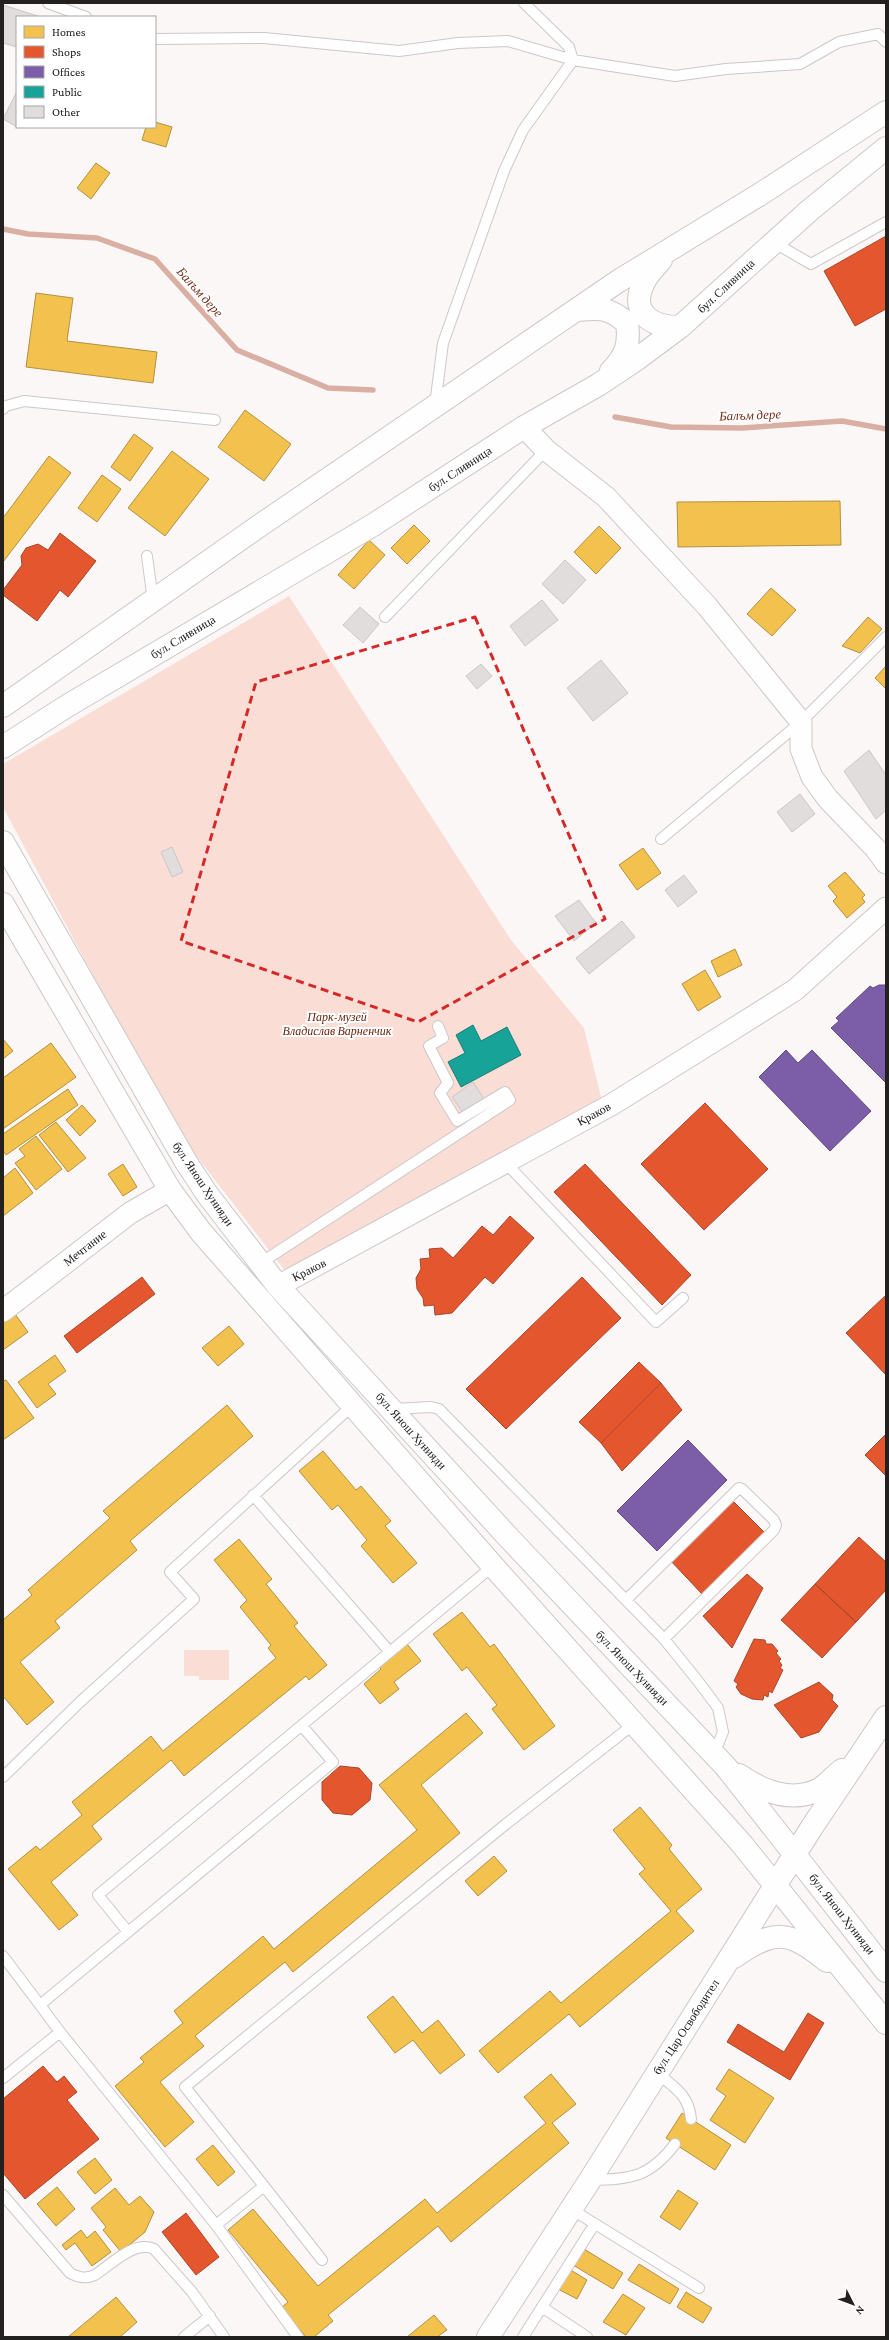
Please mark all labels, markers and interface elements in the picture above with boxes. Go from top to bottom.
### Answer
legend [16,16,156,128]
text: Homes [52,25,86,39]
text: Shops [52,45,81,59]
text: Offices [52,65,85,79]
text: Public [52,85,82,99]
text: Other [52,105,81,119]
street label: бул. Сливница [695,256,758,316]
water label: Балъм дере [173,263,227,320]
water label: Балъм дере [718,406,782,424]
street label: бул. Сливница [426,443,495,495]
street label: бул. Сливница [148,612,218,662]
park label: Парк-музей Владислав Варненчик [283,1010,392,1038]
street label: Краков [575,1099,614,1129]
street label: бул. Янош Хунияди [170,1139,237,1229]
street label: Мечтание [61,1227,109,1269]
street label: Краков [290,1255,329,1284]
street label: бул. Янош Хунияди [373,1390,450,1473]
street label: бул. Янош Хунияди [593,1628,672,1709]
street label: бул. Янош Хунияди [806,1871,878,1958]
street label: бул. Цар Освободител [650,1977,722,2077]
north arrow [833,2284,873,2324]
text: N [853,2304,867,2318]

